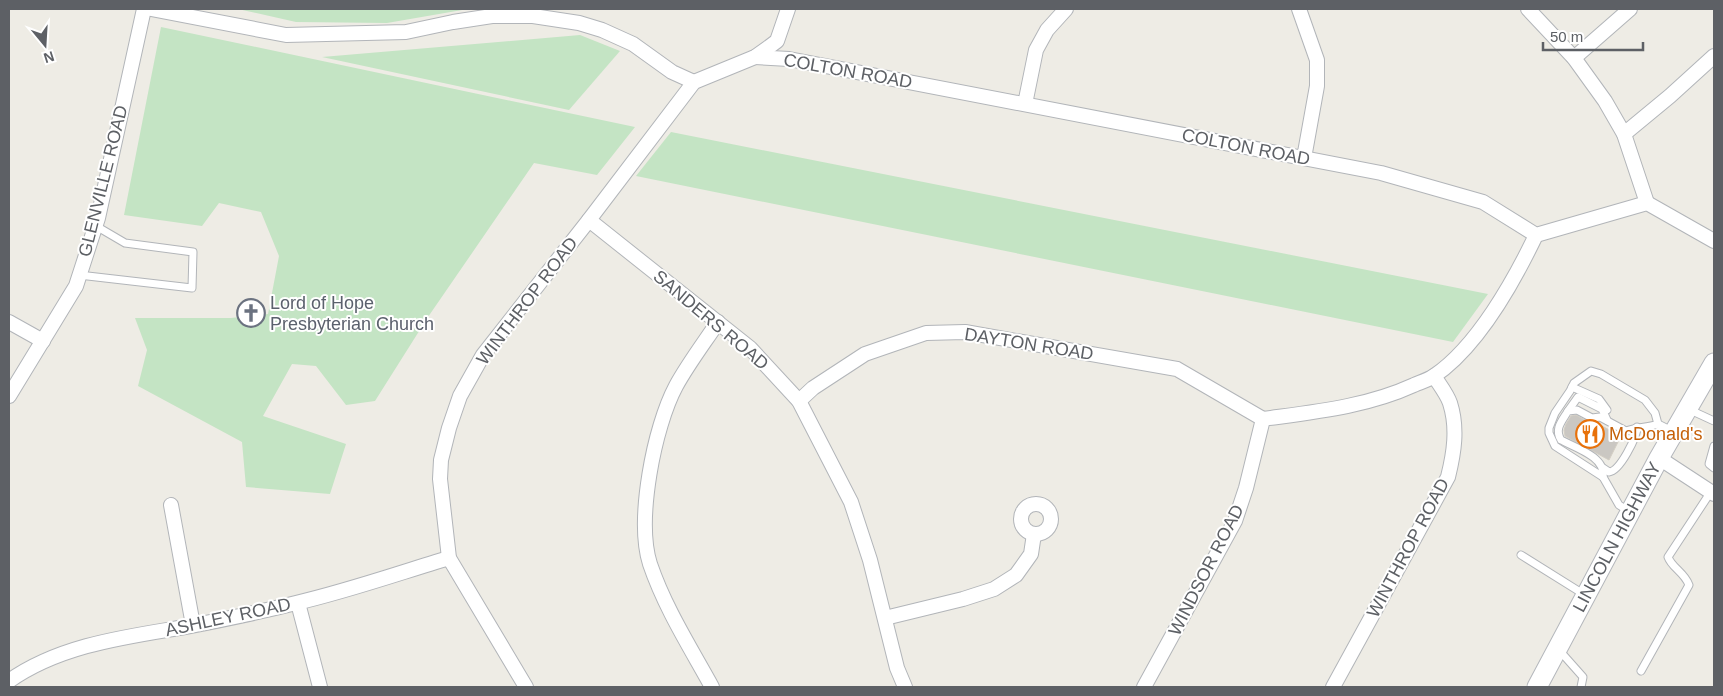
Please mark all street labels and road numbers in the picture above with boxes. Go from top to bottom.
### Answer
street label: COLTON ROAD [782,50,914,92]
street label: GLENVILLE ROAD [75,103,131,259]
street label: COLTON ROAD [1180,125,1312,169]
street label: WINTHROP ROAD [472,233,582,369]
street label: SANDERS ROAD [649,266,773,374]
street label: DAYTON ROAD [963,324,1095,364]
street label: LINCOLN HIGHWAY [1569,459,1665,615]
street label: WINTHROP ROAD [1363,475,1453,621]
street label: WINDSOR ROAD [1164,501,1248,639]
street label: ASHLEY ROAD [163,594,293,640]

